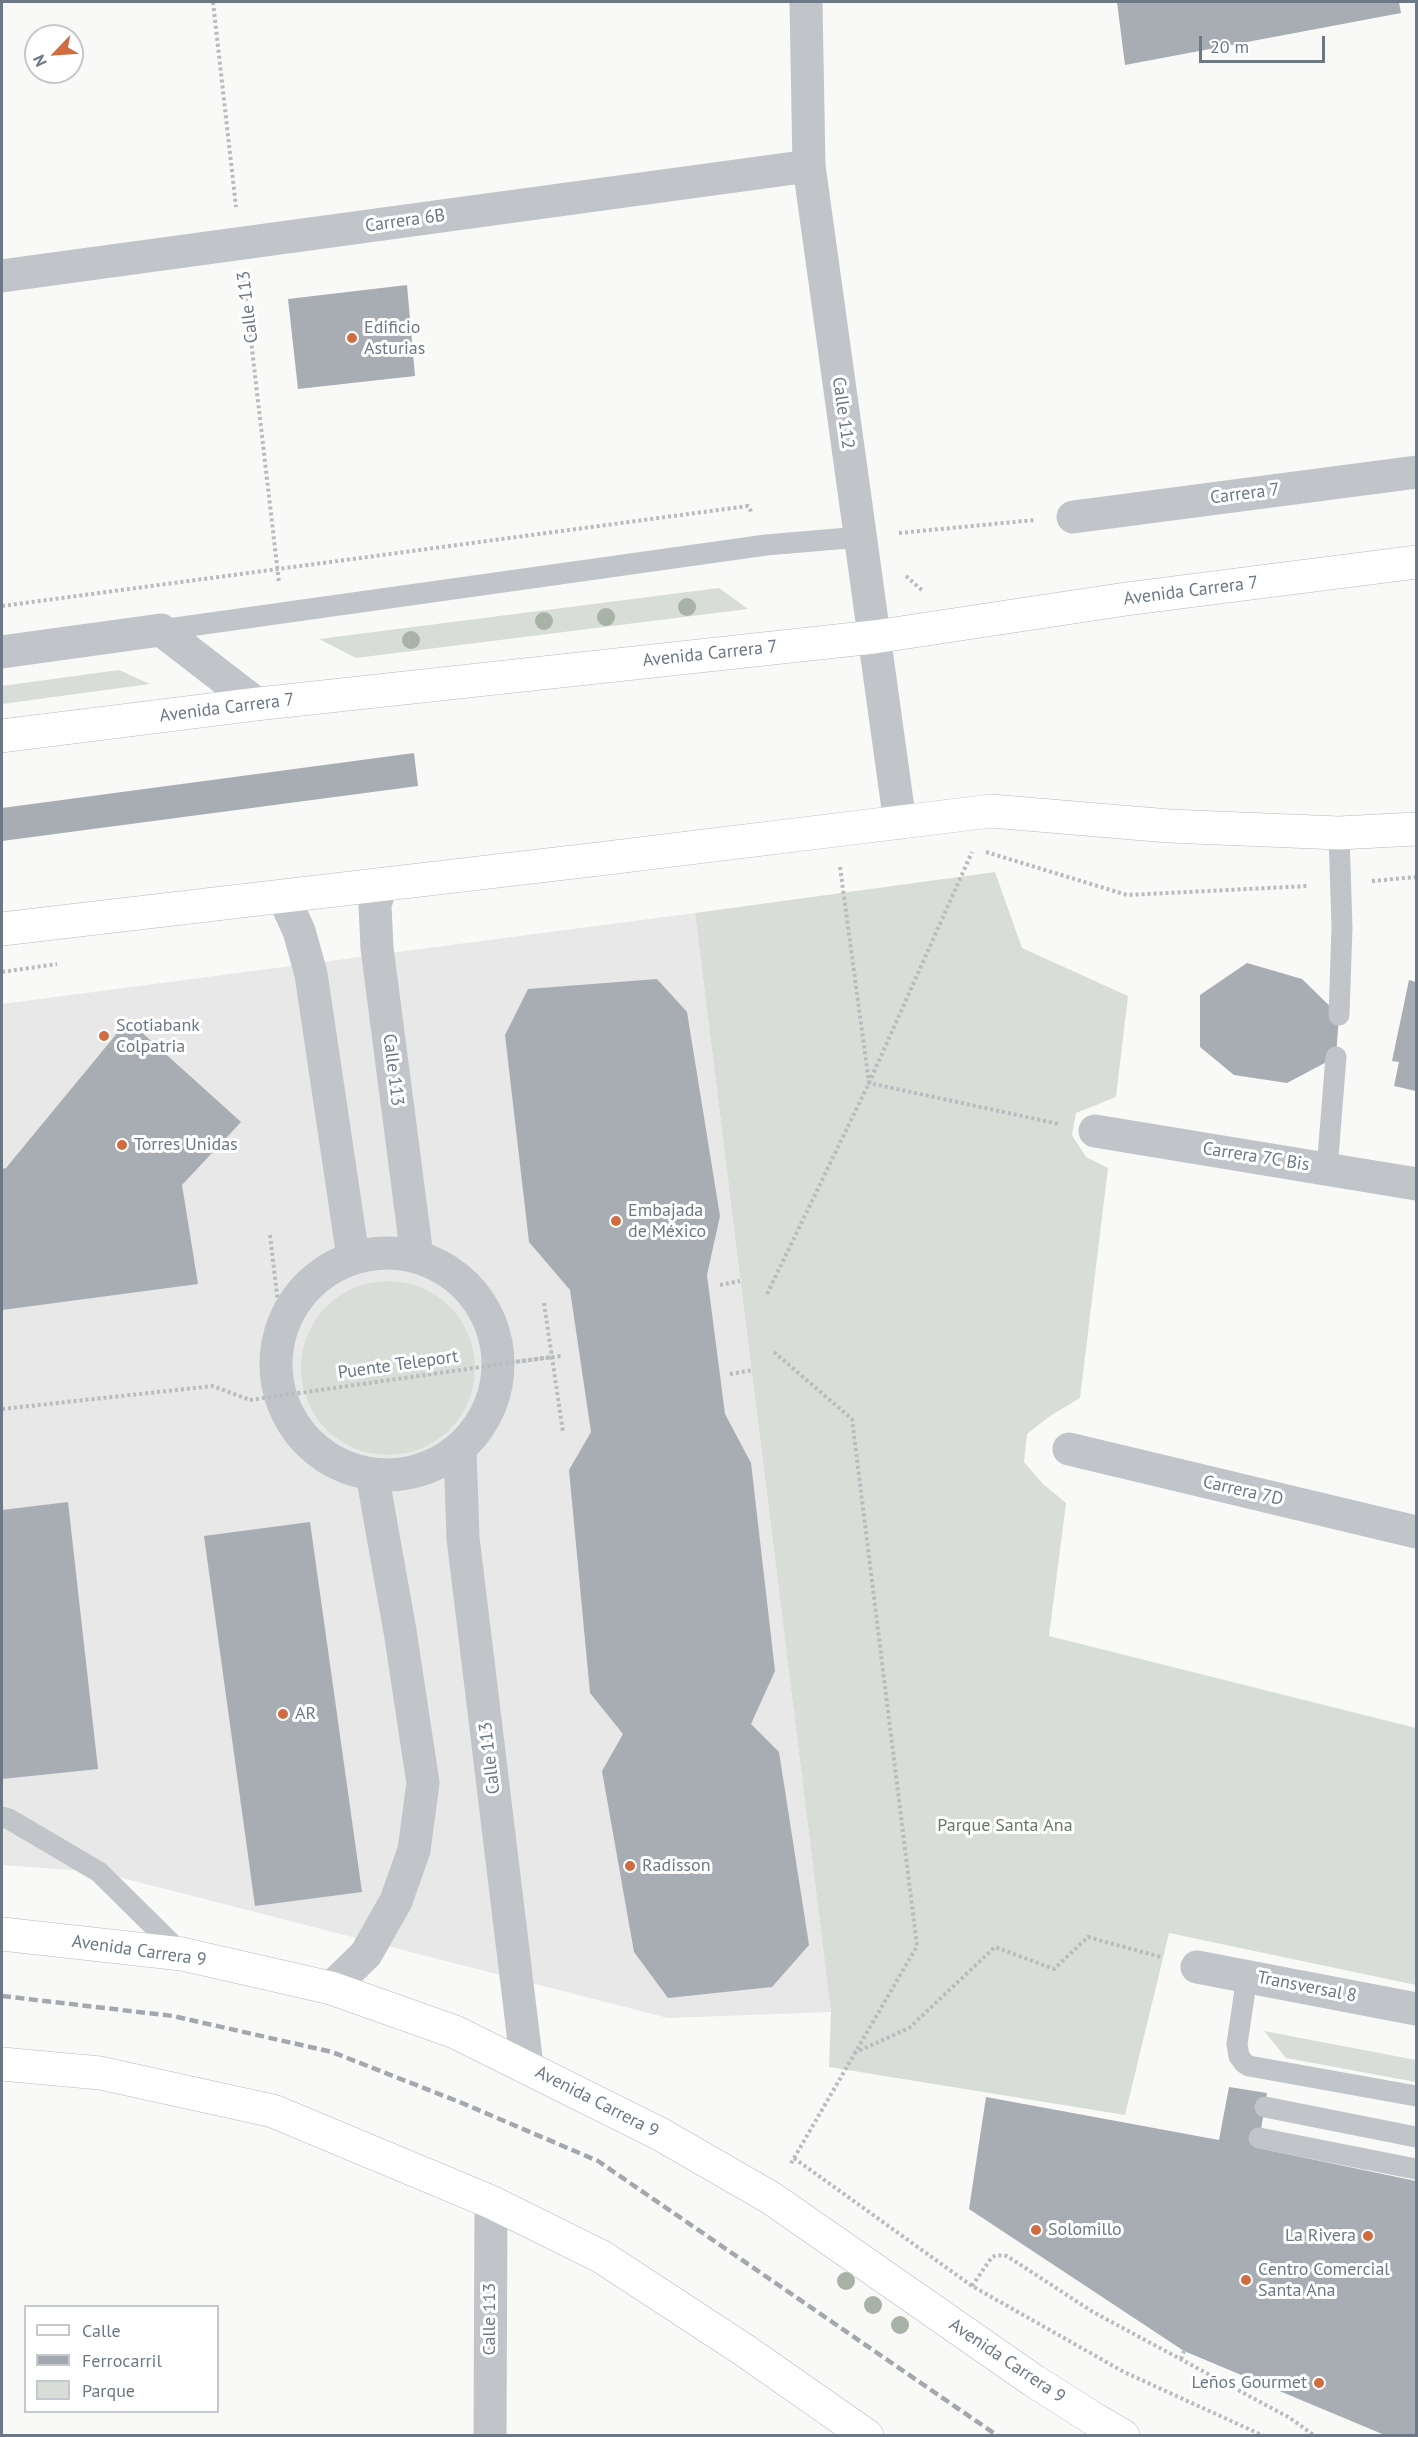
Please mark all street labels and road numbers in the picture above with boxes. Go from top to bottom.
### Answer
street label: Carrera 6B [364,205,446,237]
street label: Calle 113 [233,270,263,344]
street label: Calle 112 [827,375,859,451]
street label: Carrera 7 [1209,479,1281,509]
street label: Avenida Carrera 7 [1122,572,1260,610]
street label: Avenida Carrera 7 [641,636,779,672]
street label: Avenida Carrera 7 [158,689,296,727]
street label: Calle 113 [378,1033,408,1107]
street label: Carrera 7C Bis [1201,1138,1311,1176]
street label: Puente Teleport [336,1346,460,1384]
street label: Carrera 7D [1201,1471,1285,1511]
street label: Calle 113 [475,1721,505,1795]
street label: Avenida Carrera 9 [70,1931,208,1971]
street label: Transversal 8 [1256,1967,1358,2007]
street label: Avenida Carrera 9 [532,2062,662,2142]
street label: Calle 113 [479,2283,501,2355]
street label: Avenida Carrera 9 [945,2314,1069,2408]

